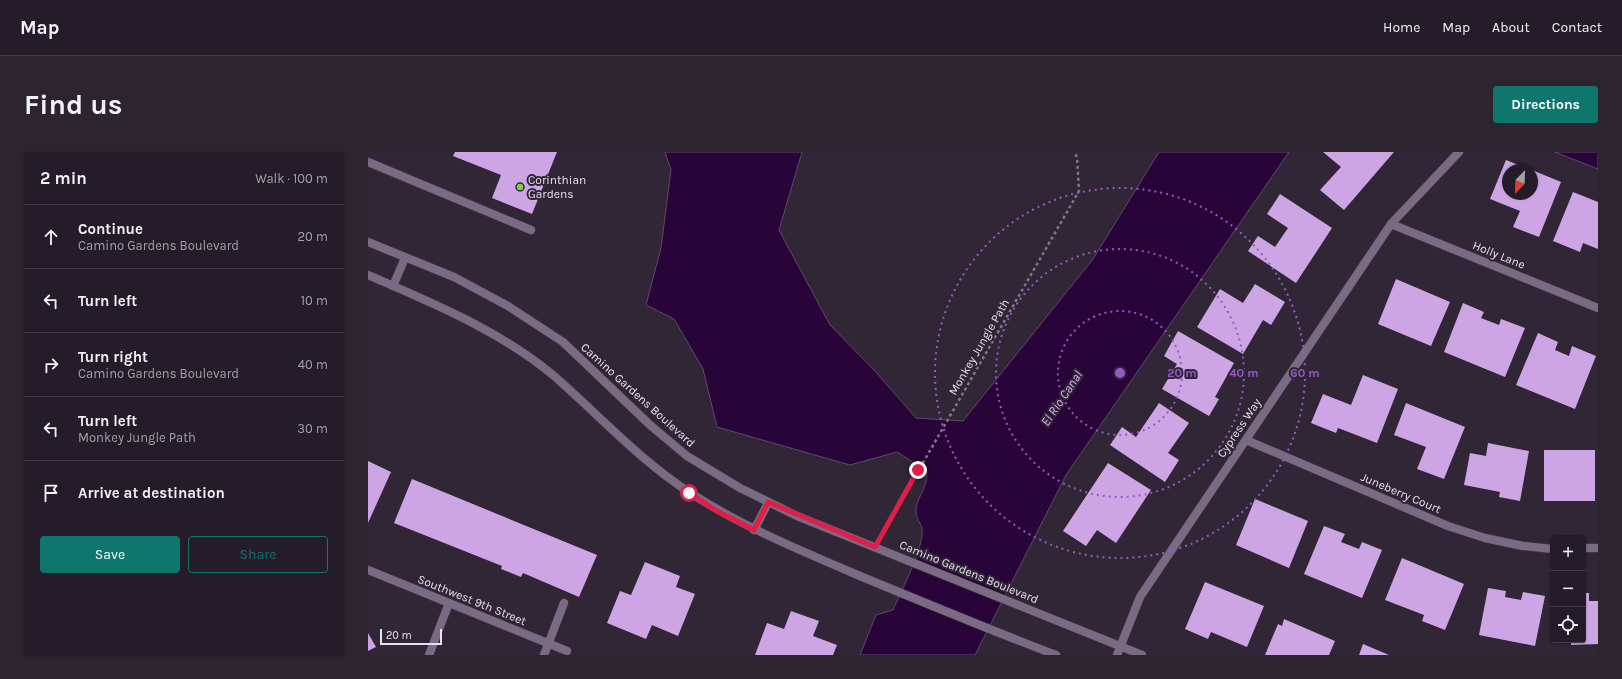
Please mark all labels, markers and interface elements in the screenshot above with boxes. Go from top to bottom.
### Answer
text: Map [20,17,59,39]
text: Home [1383,19,1420,36]
text: Map [1442,19,1470,36]
text: About [1492,19,1530,36]
text: Contact [1552,19,1602,36]
button: Directions [1493,86,1598,123]
text: Find us [24,88,123,121]
north arrow [1502,164,1538,200]
text: 2 min [40,168,87,188]
text: Walk · 100 m [255,171,328,186]
place label: Corinthian Gardens [528,173,586,201]
marker: Corinthian Gardens [515,182,525,192]
text: Continue [78,220,143,238]
icon: ahead [40,226,62,248]
text: 20 m [298,229,328,244]
text: Camino Gardens Boulevard [78,238,239,253]
street label: Holly Lane [1471,238,1527,272]
icon: left [40,290,62,312]
text: Turn left [78,292,137,310]
text: 10 m [301,293,328,308]
street label: Monkey Jungle Path [946,296,1012,398]
street label: Camino Gardens Boulevard [578,340,698,450]
text: Turn right [78,348,148,366]
icon: right [40,354,62,376]
text: 40 m [298,357,328,372]
text: Camino Gardens Boulevard [78,366,239,381]
centre of rings [1113,366,1127,380]
text: 20 m [1167,366,1197,380]
text: 40 m [1229,366,1259,380]
text: 60 m [1290,366,1320,380]
water label: El Rio Canal [1038,368,1085,429]
street label: Cypress Way [1214,395,1264,460]
text: Turn left [78,412,137,430]
icon: left [40,418,62,440]
text: 30 m [297,421,328,436]
text: Monkey Jungle Path [78,430,196,445]
route end [909,461,927,479]
street label: Juneberry Court [1359,470,1444,516]
icon: arrive [40,482,62,504]
text: Arrive at destination [78,484,225,502]
route start [680,484,698,502]
map controls [1550,535,1586,643]
button: + [1550,535,1586,571]
button: Save [40,536,180,573]
button: Share [188,536,328,573]
street label: Camino Gardens Boulevard [897,538,1041,606]
button: − [1550,571,1586,607]
street label: Southwest 9th Street [416,572,529,628]
button: locate [1550,607,1586,643]
scale bar [380,627,442,646]
text: 20 m [386,629,412,642]

